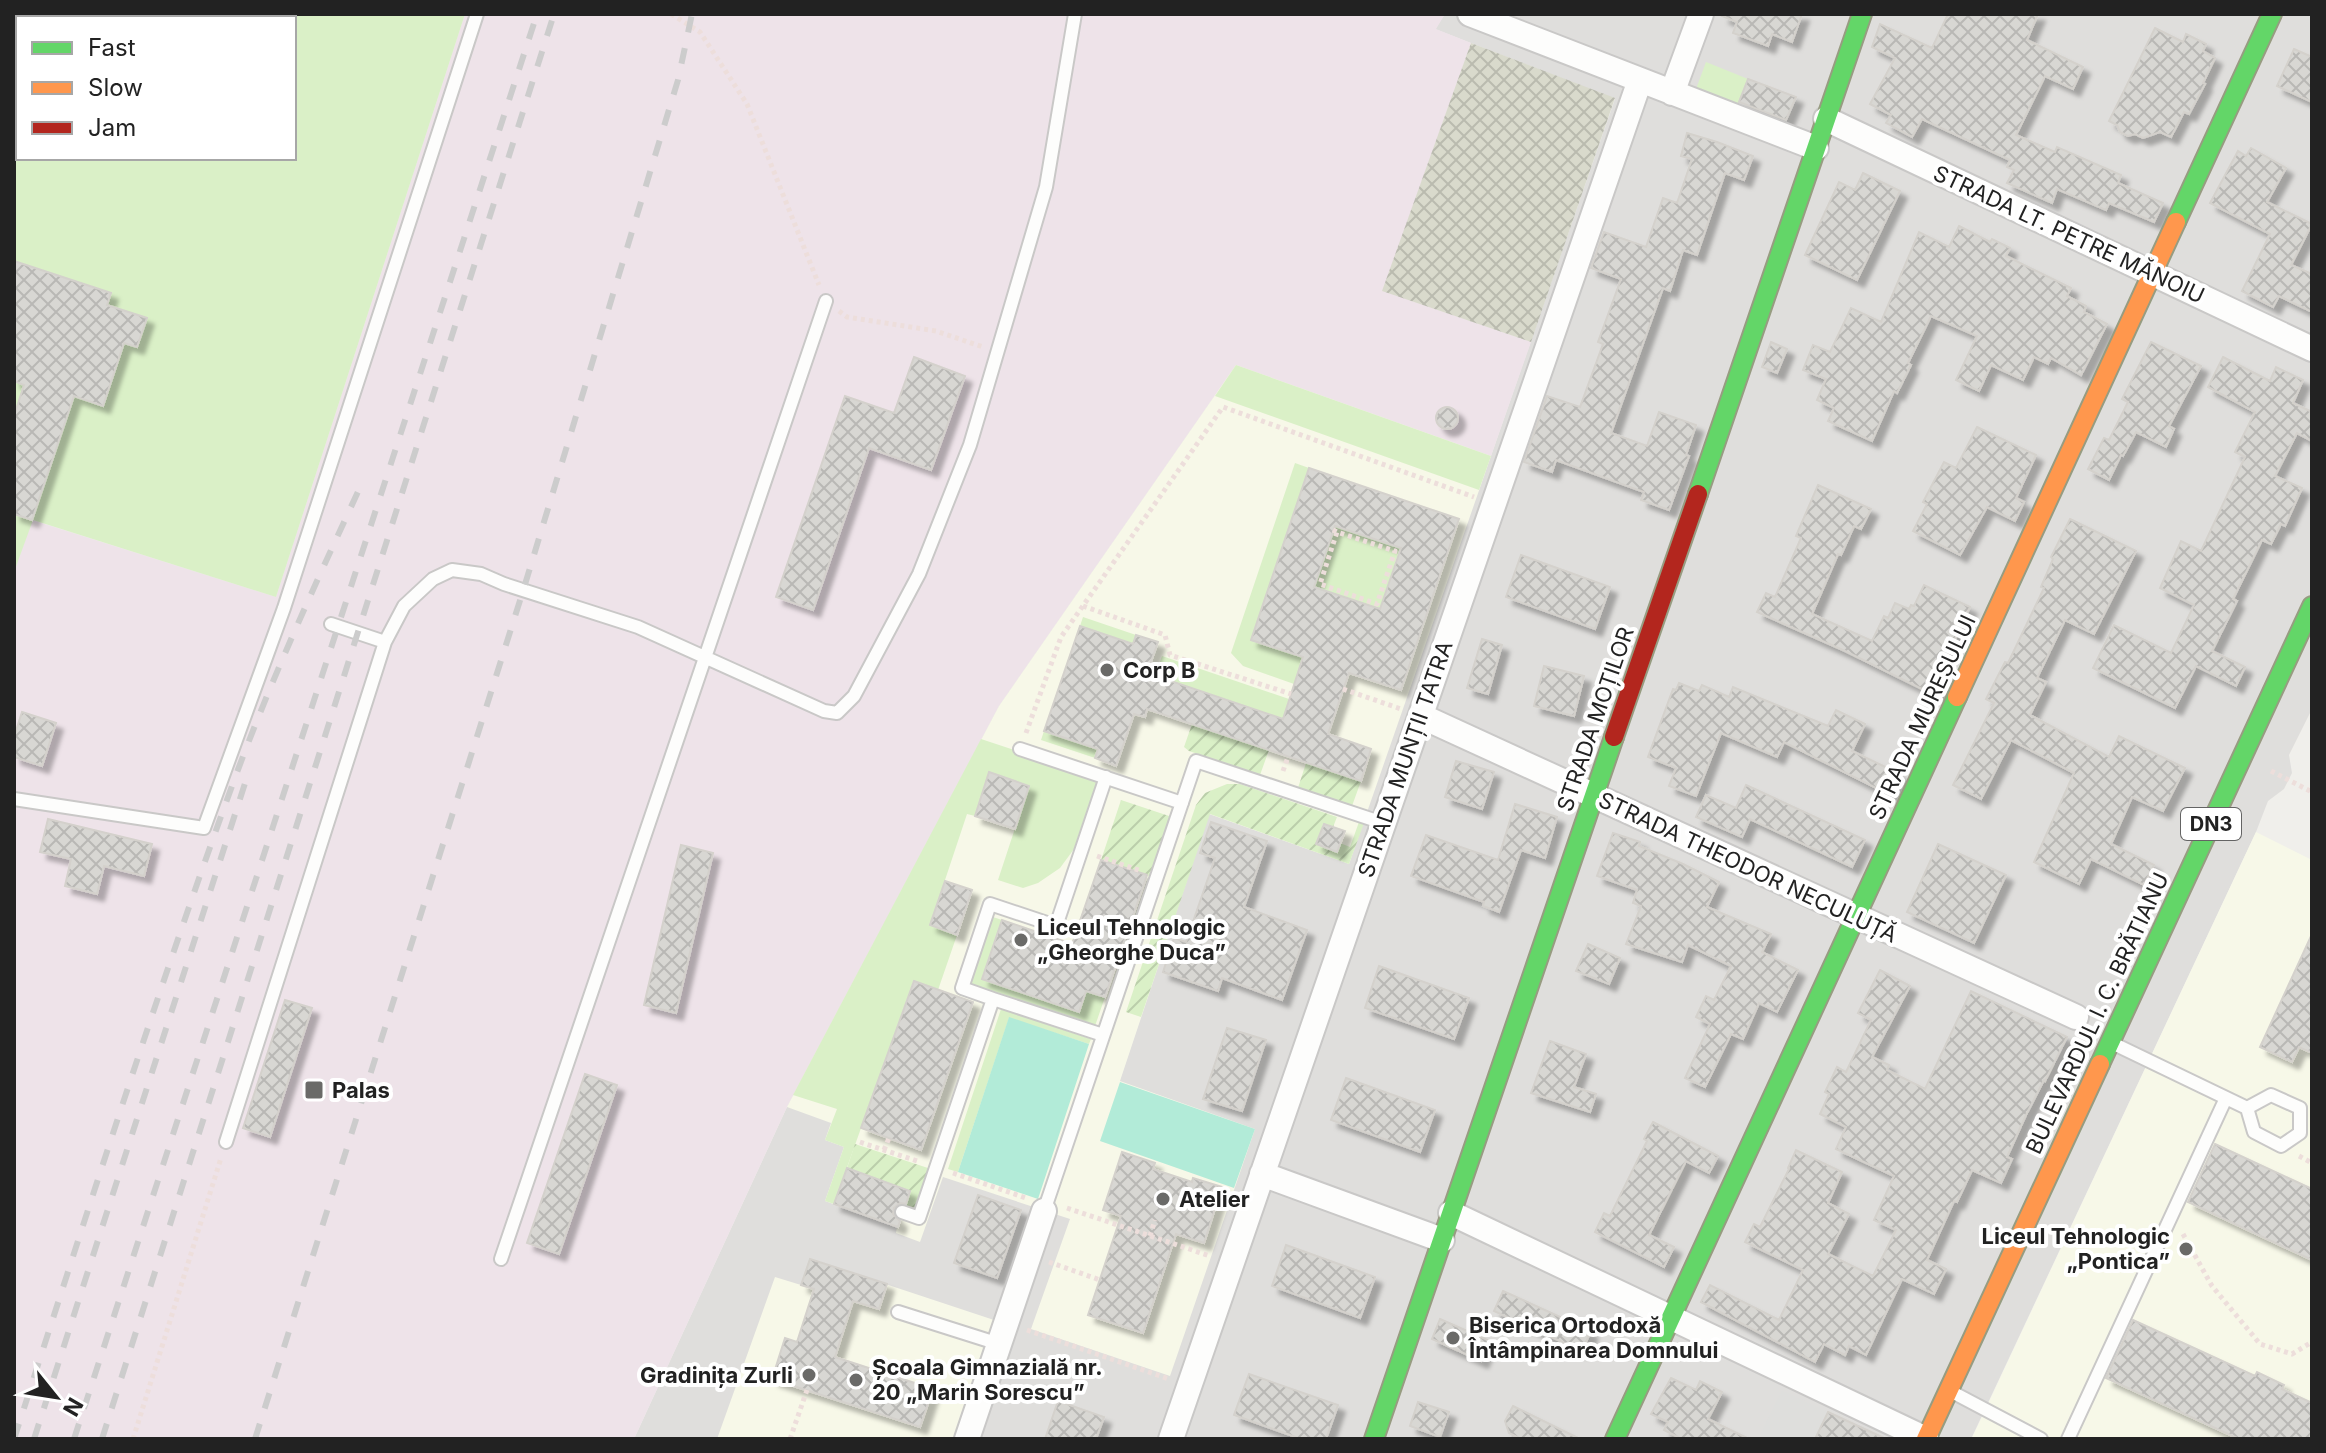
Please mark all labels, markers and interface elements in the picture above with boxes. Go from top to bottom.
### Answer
legend [16,16,296,160]
text: Fast [88,33,136,62]
text: Slow [88,73,143,102]
text: Jam [88,113,136,142]
street label: STRADA LT. PETRE MĂNOIU [1929,160,2209,308]
street label: STRADA MUREȘULUI [1863,610,1982,824]
street label: STRADA MOȚILOR [1551,623,1640,815]
street label: STRADA MUNȚII TATRA [1352,637,1459,881]
place label: Corp B [1123,657,1196,683]
marker: Corp B [1098,661,1116,679]
street label: STRADA THEODOR NECULUȚĂ [1594,786,1901,949]
road number: DN3 [2181,808,2241,840]
street label: BULEVARDUL I. C. BRĂTIANU [2020,868,2174,1158]
place label: Liceul Tehnologic „Gheorghe Duca” [1037,914,1226,965]
marker: Liceul Tehnologic „Gheorghe Duca” [1012,931,1030,949]
place label: Palas [332,1077,390,1103]
marker: Palas [303,1079,325,1101]
place label: Atelier [1179,1186,1250,1212]
marker: Atelier [1154,1190,1172,1208]
place label: Liceul Tehnologic „Pontica” [1981,1223,2170,1274]
marker: Liceul Tehnologic „Pontica” [2177,1240,2195,1258]
place label: Biserica Ortodoxă Întâmpinarea Domnului [1467,1312,1718,1363]
marker: Biserica Ortodoxă Întâmpinarea Domnului [1444,1329,1462,1347]
place label: Școala Gimnazială nr. 20 „Marin Sorescu” [872,1354,1103,1405]
north arrow [16,1357,96,1437]
place label: Gradinița Zurli [640,1362,793,1388]
marker: Gradinița Zurli [800,1366,818,1384]
marker: Școala Gimnazială nr. 20 „Marin Sorescu” [847,1371,865,1389]
text: N [58,1393,89,1421]

